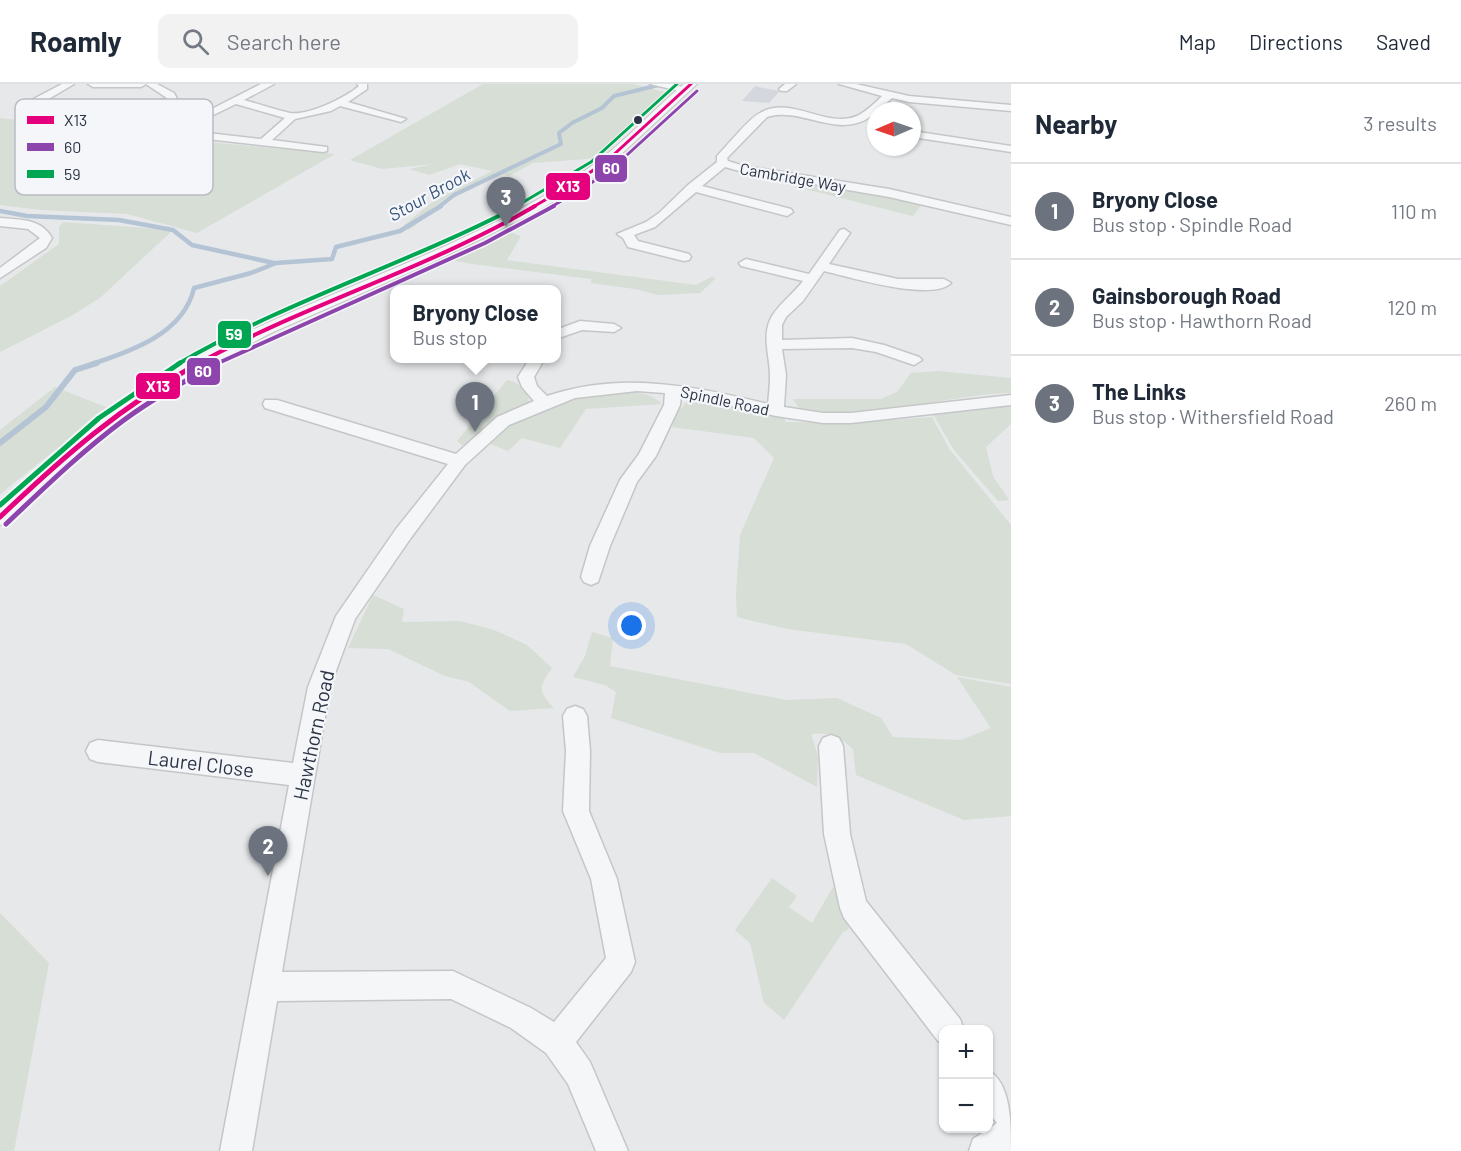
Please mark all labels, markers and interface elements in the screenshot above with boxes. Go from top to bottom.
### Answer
search box [158,14,578,68]
text: Roamly [30,24,122,58]
icon: search [179,25,212,58]
text: Search here [227,28,341,54]
text: Map [1179,29,1216,54]
text: Directions [1249,29,1343,54]
text: Saved [1376,29,1431,54]
legend [15,99,213,195]
north arrow [867,102,921,156]
text: Nearby [1035,108,1117,139]
text: X13 [64,110,87,129]
text: 3 results [1363,111,1437,135]
unlabelled marker [632,114,644,126]
text: 60 [64,137,81,156]
line badge: 60 [594,154,628,183]
text: 60 [602,158,620,177]
street label: Cambridge Way [738,158,848,196]
water label: Stour Brook [384,162,474,225]
text: 59 [64,164,81,183]
line badge: X13 [545,172,591,201]
text: X13 [556,176,580,195]
pin: 3 [486,178,526,227]
text: Bryony Close [1092,186,1218,212]
text: 1 [1051,199,1058,223]
text: 110 m [1391,199,1437,223]
text: Bus stop · Spindle Road [1092,212,1292,236]
text: Gainsborough Road [1092,282,1281,308]
popup [390,285,561,363]
text: 2 [1049,295,1060,319]
text: 120 m [1387,295,1437,319]
text: Bryony Close [412,299,539,325]
text: Bus stop · Hawthorn Road [1092,308,1312,332]
line badge: 59 [217,320,252,349]
text: 59 [225,324,243,343]
text: Bus stop [412,325,488,349]
line badge: 60 [186,357,221,386]
text: 60 [194,361,212,380]
line badge: X13 [135,372,181,400]
text: X13 [146,376,170,395]
text: The Links [1092,378,1186,404]
street label: Spindle Road [679,381,771,419]
pin: 1 [456,382,494,432]
text: 3 [1049,391,1060,415]
text: 260 m [1384,391,1437,415]
text: Bus stop · Withersfield Road [1092,404,1334,428]
your location [617,611,646,640]
street label: Hawthorn Road [287,668,339,802]
street label: Laurel Close [147,745,255,781]
pin: 2 [248,826,288,876]
map controls [939,1025,993,1133]
button: + [939,1025,993,1079]
button: − [939,1079,993,1133]

